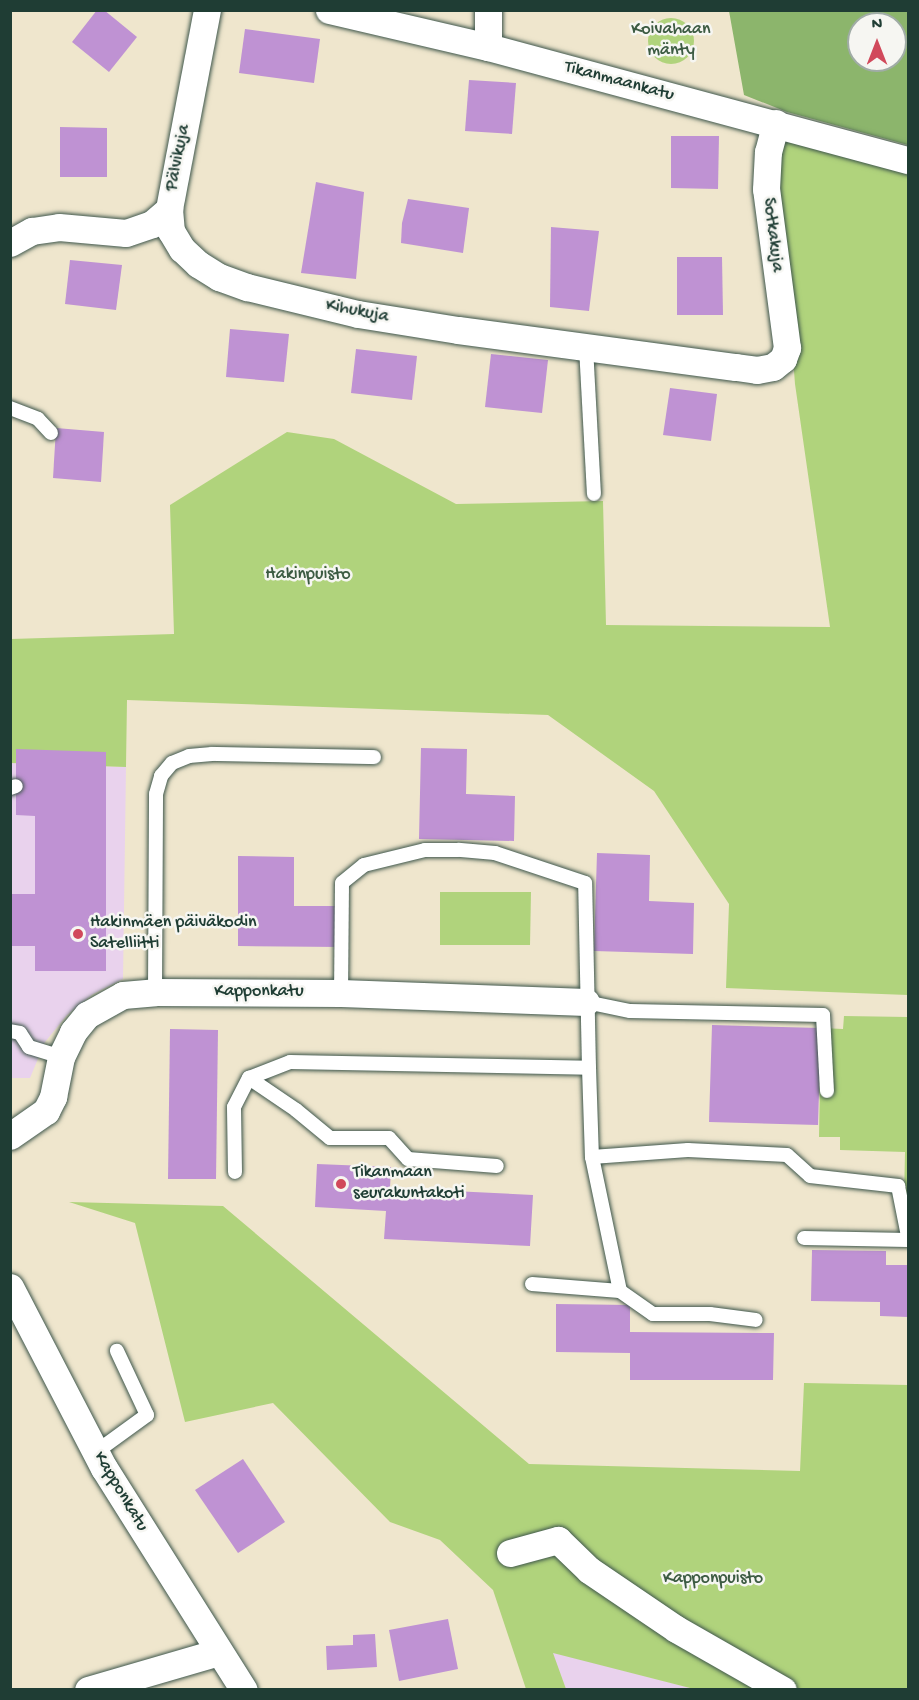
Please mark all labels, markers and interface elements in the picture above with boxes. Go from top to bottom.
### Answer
north arrow [847,12,907,72]
text: N [872,16,882,35]
park label: Koivahaan mänty [631,20,711,63]
street label: Tikanmaankatu [562,57,676,107]
street label: Pälvikuja [162,123,196,193]
street label: Sotkakuja [757,197,787,273]
street label: Kihukuja [324,295,390,329]
park label: Hakinpuisto [265,564,351,586]
place label: Hakinmäen päiväkodin Satelliitti [90,913,257,956]
marker: Hakinmäen päiväkodin Satelliitti [71,927,85,941]
street label: Kapponkatu [214,981,304,1003]
place label: Tikanmaan seurakuntakoti [353,1163,465,1206]
marker: Tikanmaan seurakuntakoti [334,1177,348,1191]
street label: Kapponkatu [88,1448,152,1536]
park label: Kapponpuisto [663,1568,763,1590]

